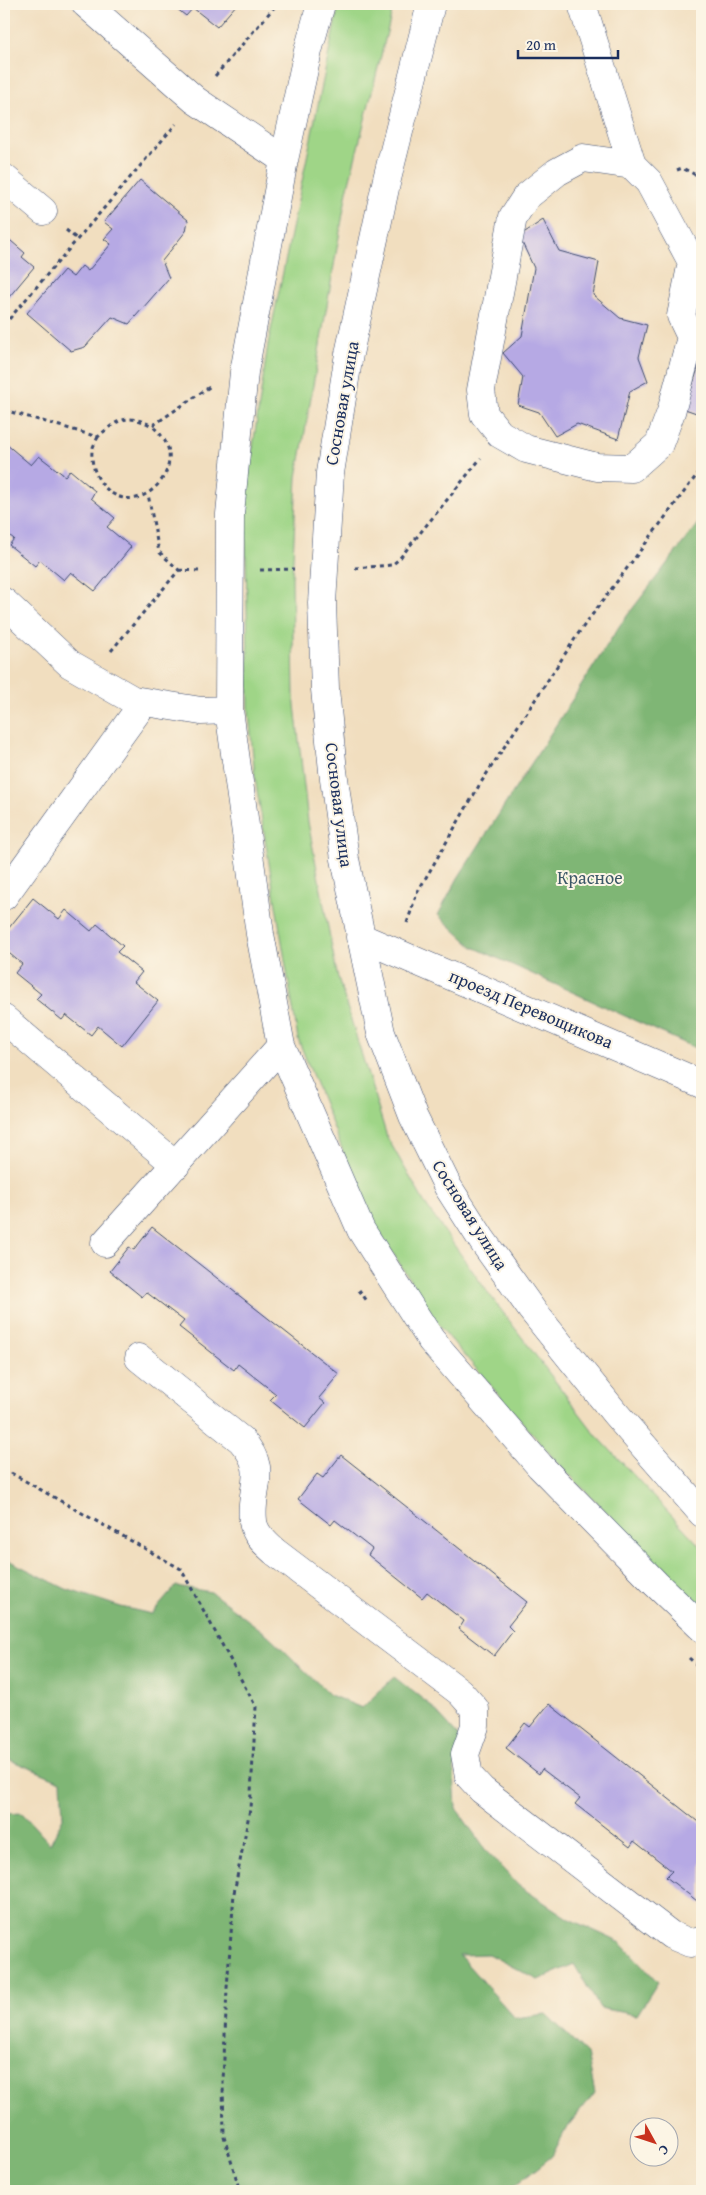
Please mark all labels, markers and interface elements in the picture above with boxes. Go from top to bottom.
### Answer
scale bar [518,28,618,60]
text: 20 m [526,34,557,55]
street label: Сосновая улица [317,338,366,467]
street label: Сосновая улица [318,741,361,869]
park label: Красное [557,864,623,891]
street label: проезд Перевощикова [445,962,618,1055]
street label: Сосновая улица [426,1154,515,1276]
north arrow [628,2118,678,2168]
text: С [654,2141,674,2160]

